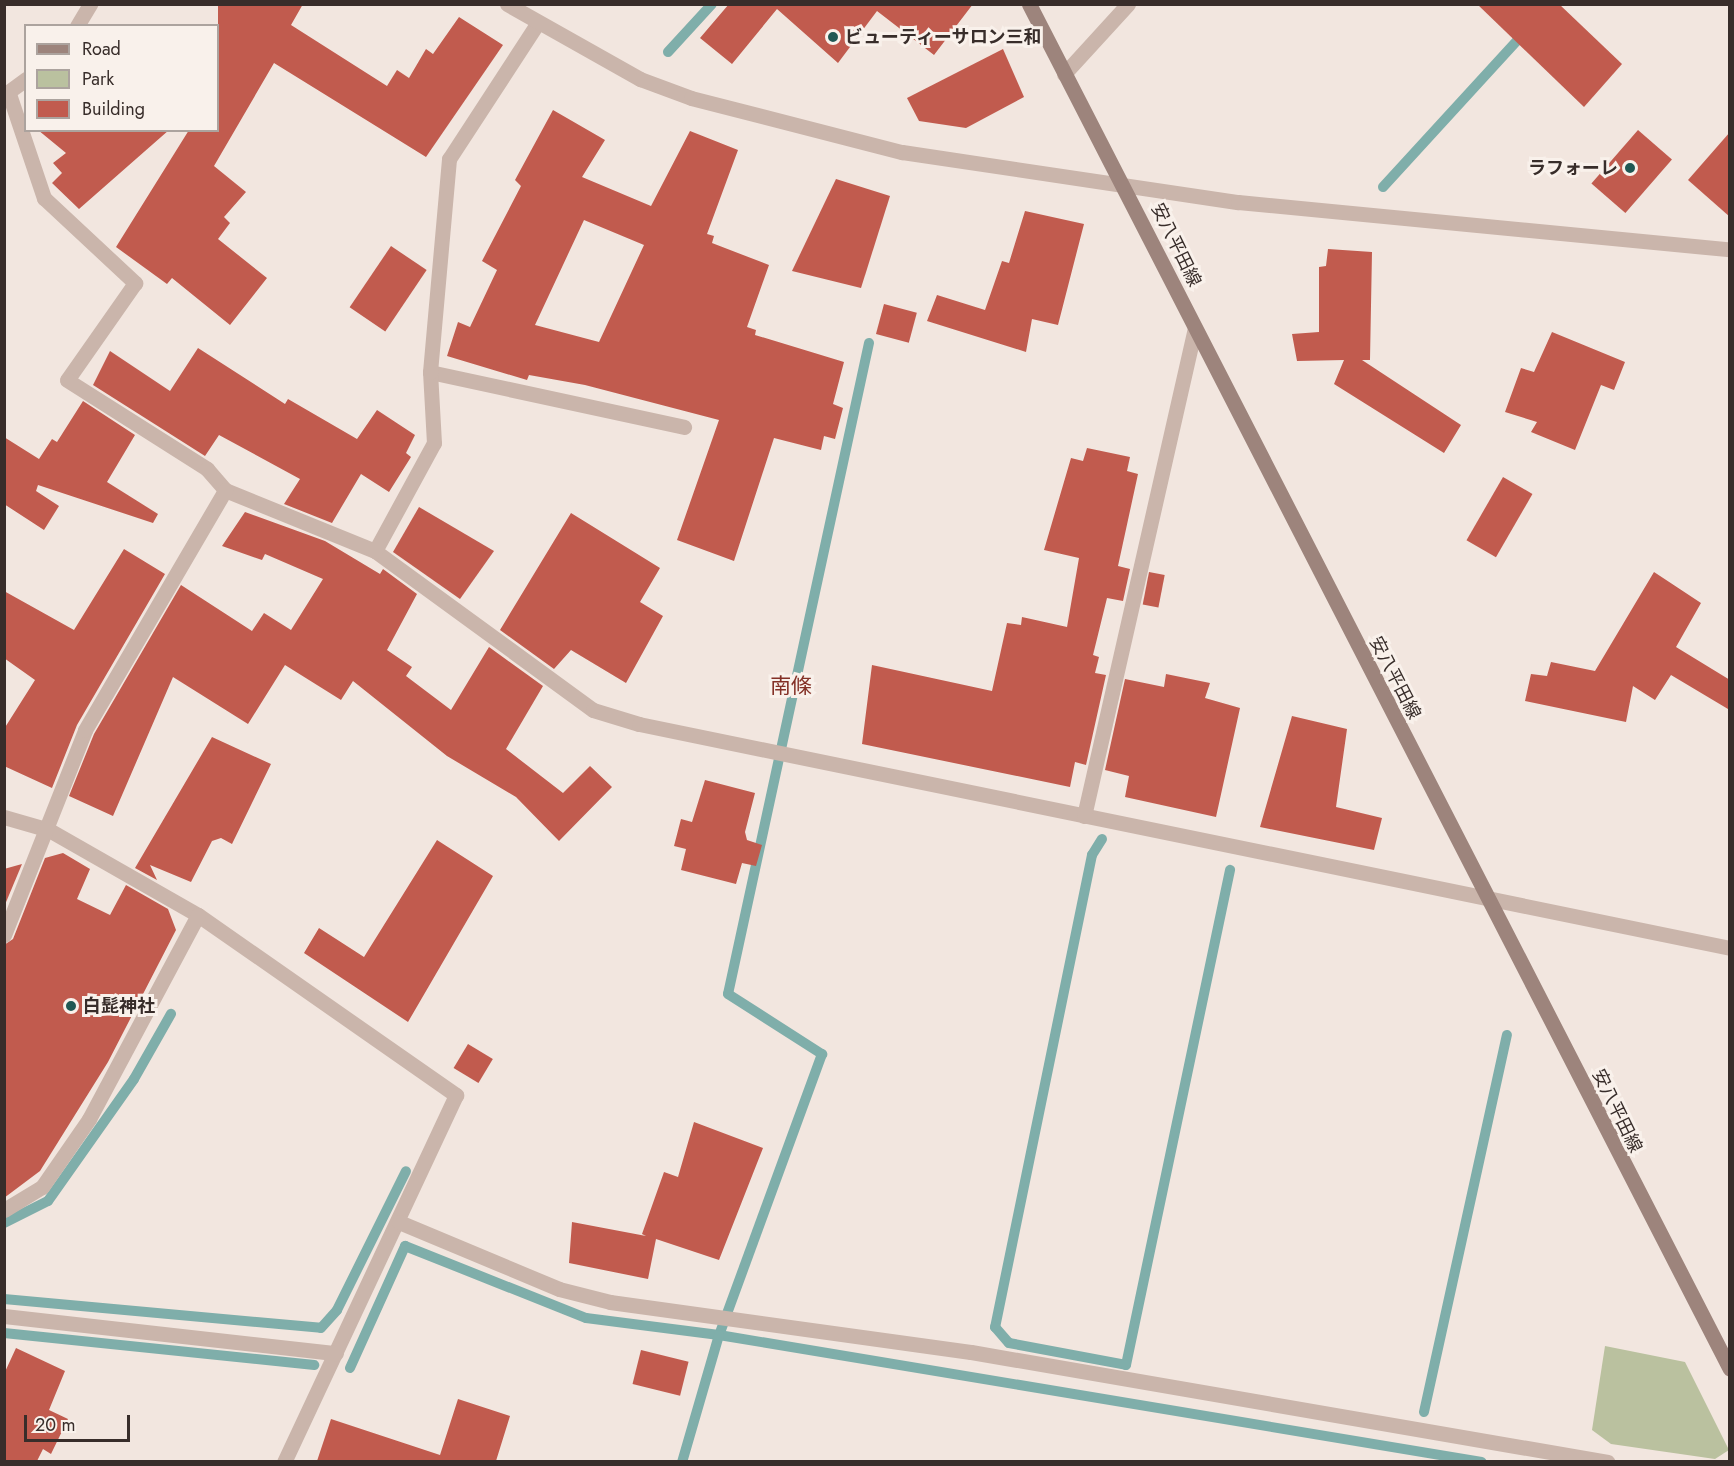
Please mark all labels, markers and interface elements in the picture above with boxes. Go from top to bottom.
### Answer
legend [24,24,219,132]
place label: ビューティーサロン三和 [845,26,1043,48]
marker: ビューティーサロン三和 [826,30,840,44]
text: Road [82,36,121,62]
text: Park [82,66,114,92]
text: Building [82,96,145,122]
place label: ラフォーレ [1528,157,1618,179]
marker: ラフォーレ [1623,161,1637,175]
street label: 安八平田線 [1147,200,1205,290]
street label: 安八平田線 [1365,633,1425,723]
district label: 南條 [770,673,812,699]
place label: 白髭神社 [83,995,155,1017]
marker: 白髭神社 [64,999,78,1013]
street label: 安八平田線 [1588,1066,1646,1156]
scale bar [27,1403,134,1441]
text: 20 m [35,1412,75,1438]

